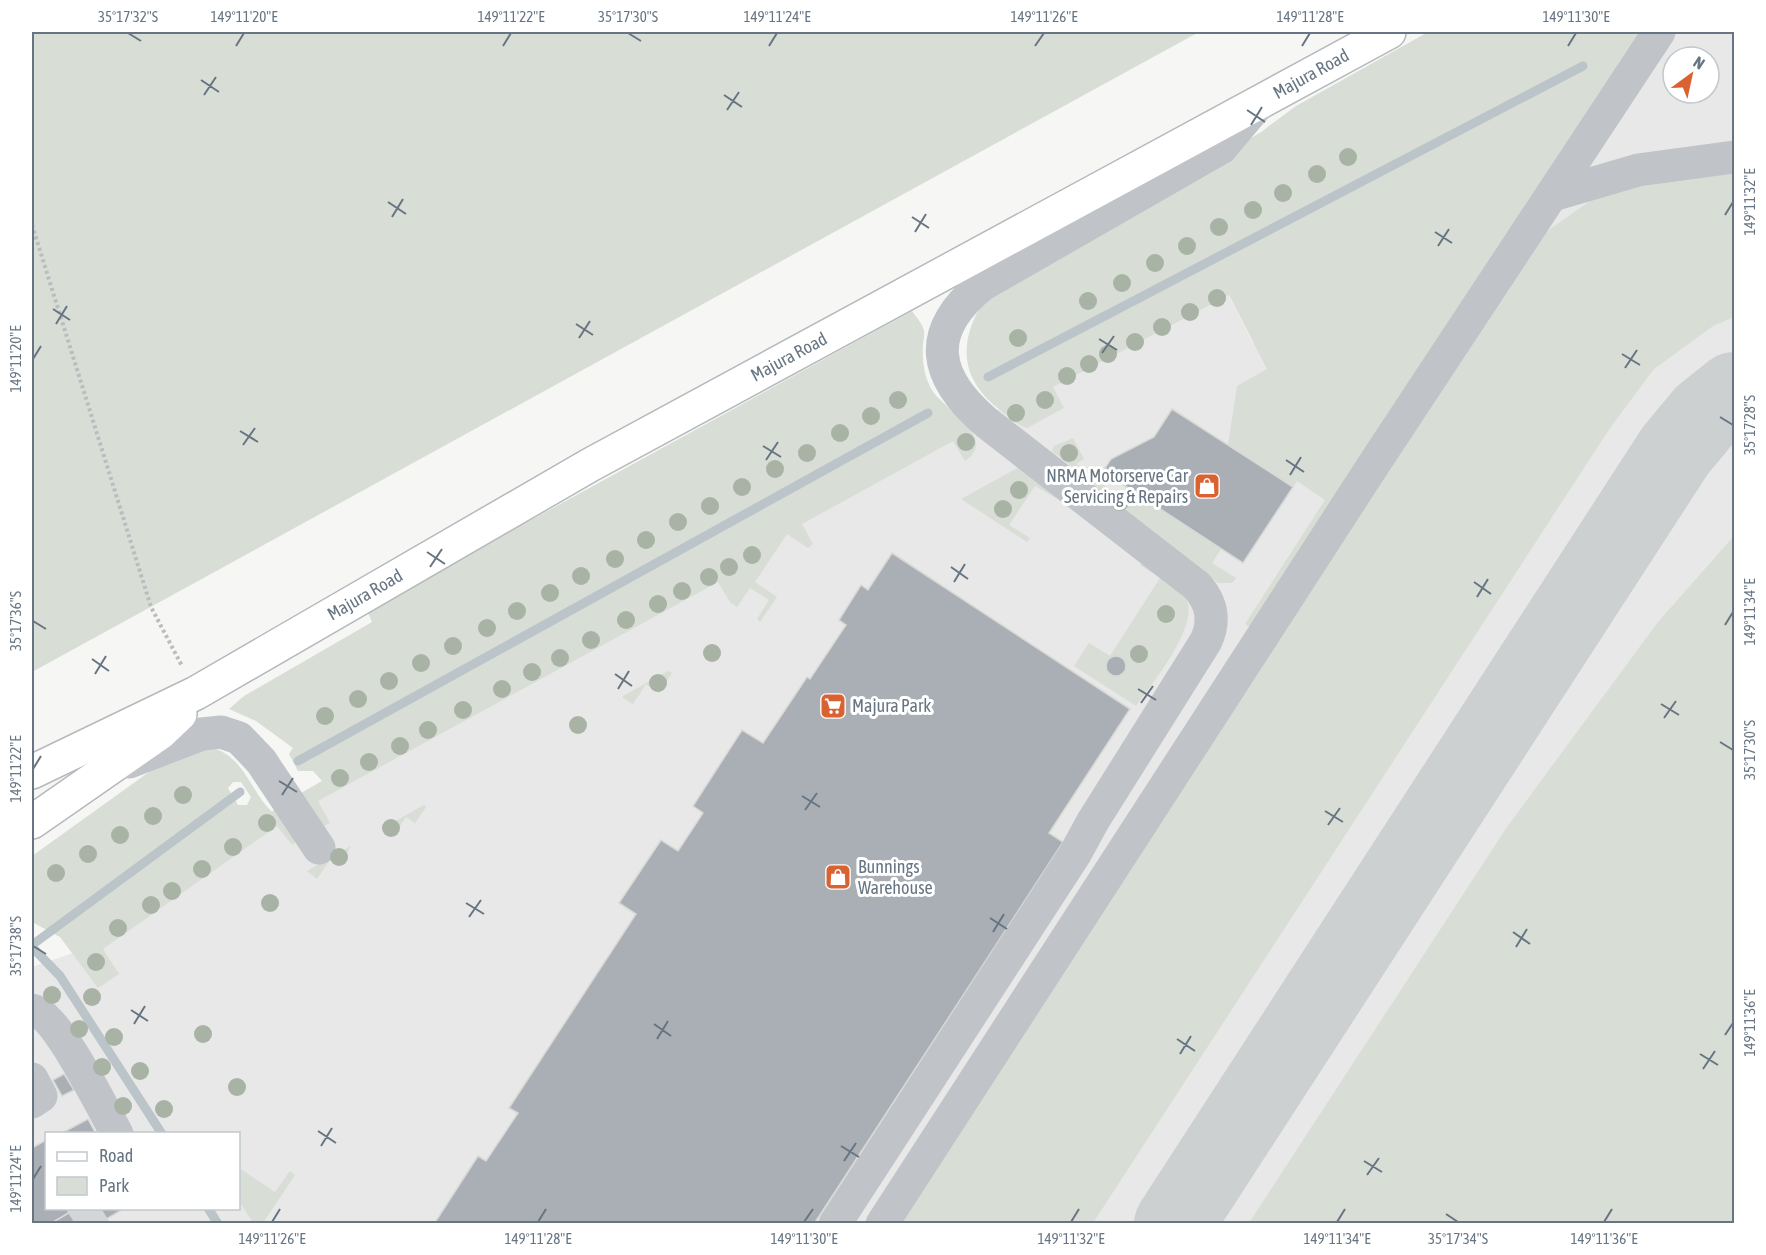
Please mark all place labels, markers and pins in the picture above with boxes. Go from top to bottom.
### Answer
place label: NRMA Motorserve Car Servicing & Repairs [1046,465,1189,507]
shop icon: NRMA Motorserve Car Servicing & Repairs [1192,471,1222,501]
supermarket icon: Majura Park [818,691,848,721]
place label: Majura Park [852,695,931,716]
place label: Bunnings Warehouse [858,856,933,898]
shop icon: Bunnings Warehouse [823,862,853,892]

